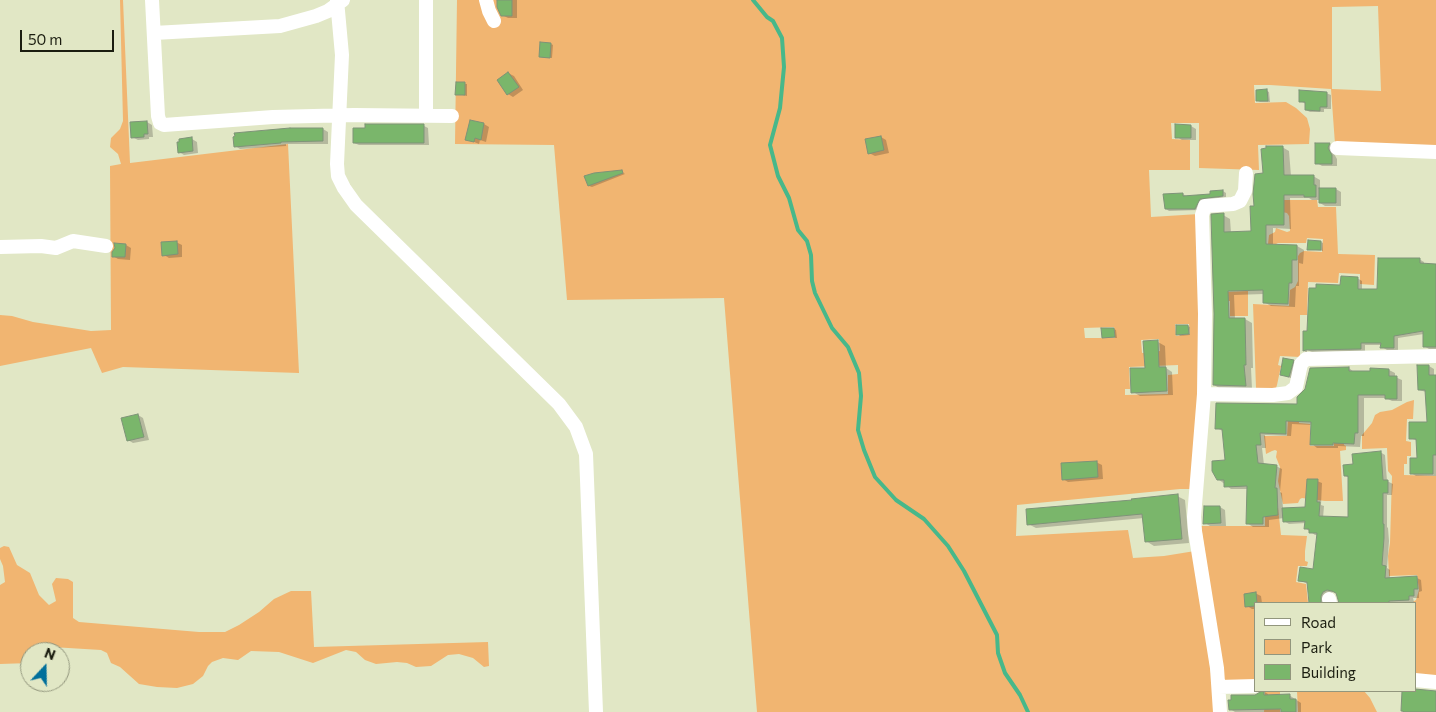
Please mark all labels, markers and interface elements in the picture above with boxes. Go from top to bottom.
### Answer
scale bar [22,20,116,52]
text: 50 m [28,30,62,48]
legend [1254,602,1416,692]
text: Road [1301,613,1336,631]
text: Park [1301,638,1332,656]
north arrow [20,642,70,692]
text: N [42,644,58,663]
text: Building [1301,663,1356,681]

